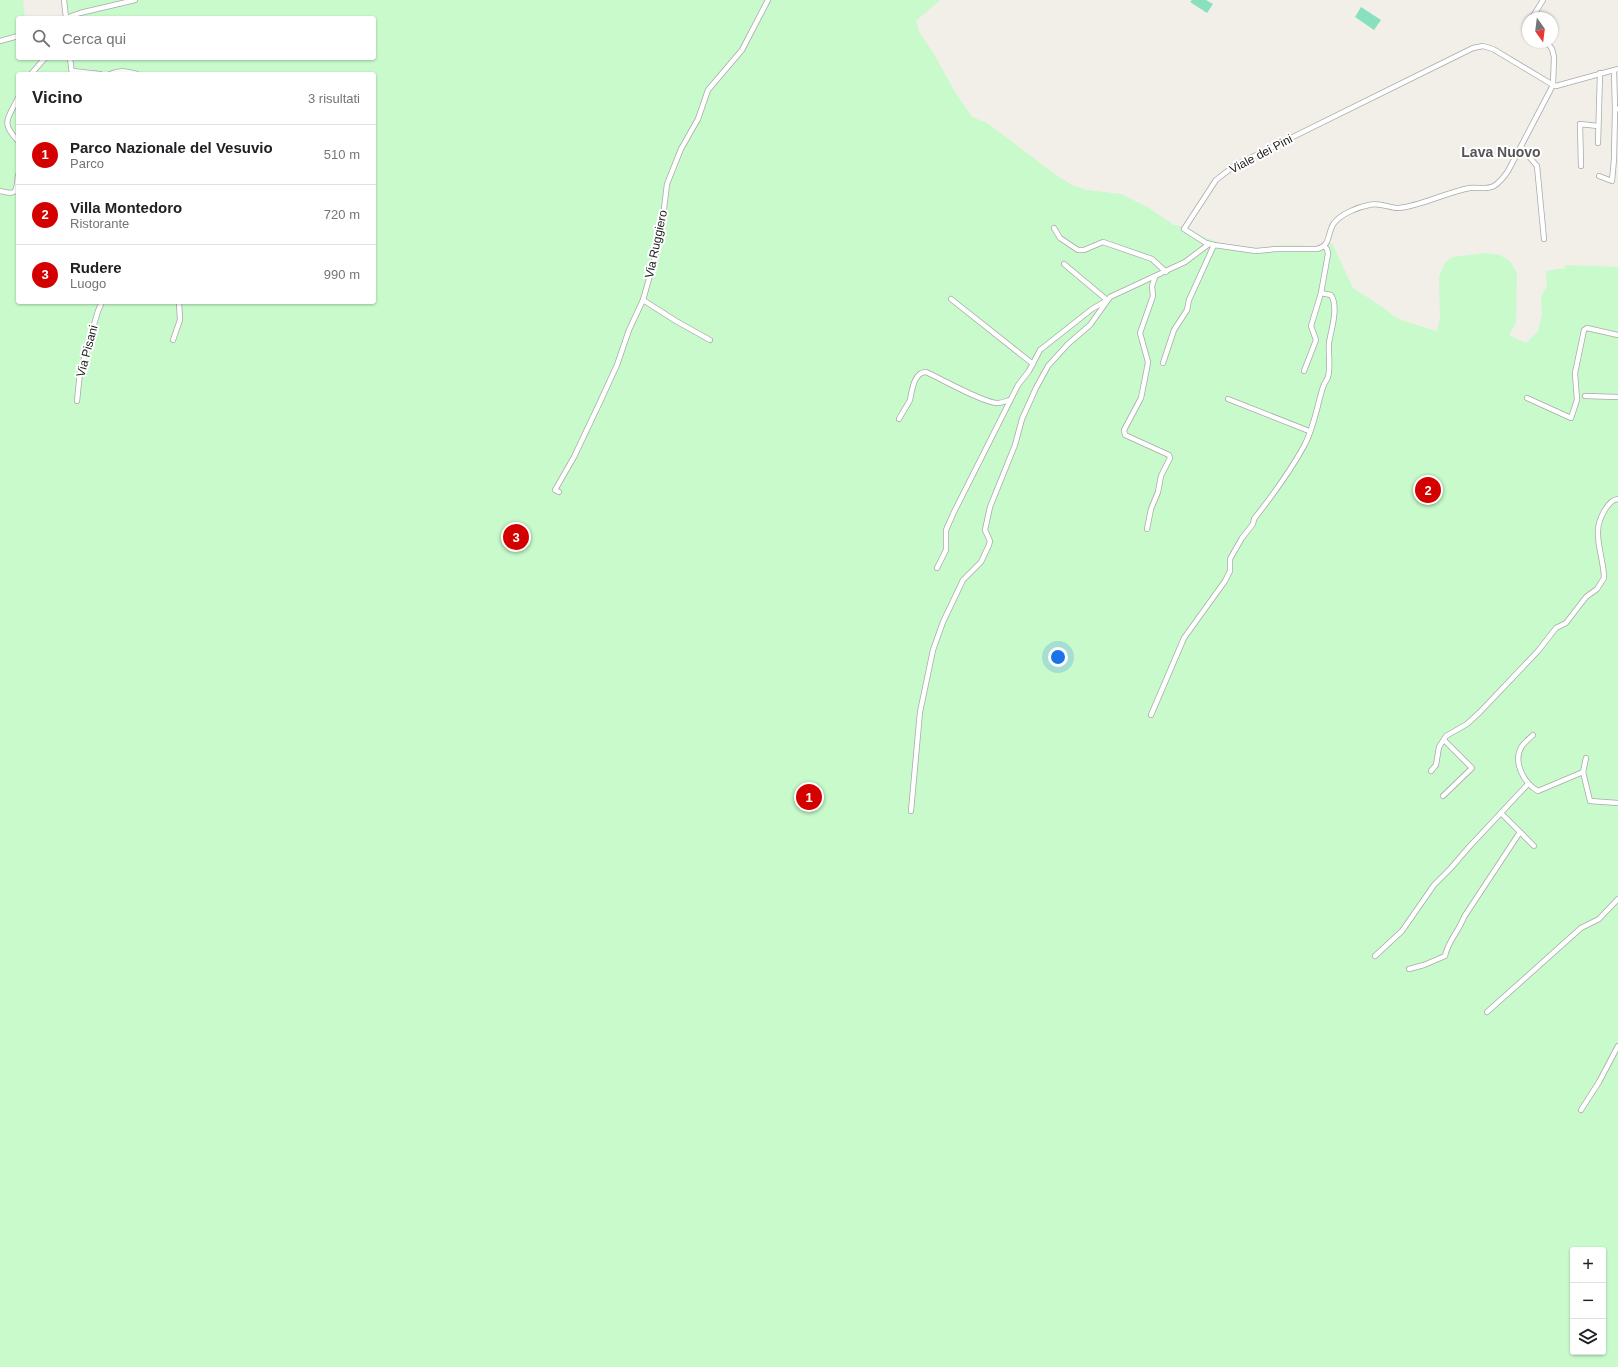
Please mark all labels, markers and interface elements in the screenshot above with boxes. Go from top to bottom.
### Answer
north arrow [1522,12,1558,48]
search box [16,16,376,60]
icon: search [30,27,52,49]
text: Cerca qui [62,30,126,47]
text: Vicino [32,88,83,107]
text: 3 risultati [308,91,360,106]
street label: Viale dei Pini [1227,132,1295,176]
text: Parco Nazionale del Vesuvio [70,139,273,156]
district label: Lava Nuovo [1461,144,1541,160]
text: 1 [41,147,49,162]
text: 510 m [324,147,360,162]
text: Parco [70,156,104,171]
text: Villa Montedoro [70,199,182,216]
text: 2 [41,207,49,222]
text: 720 m [324,207,360,222]
street label: Via Ruggiero [642,208,670,279]
text: Ristorante [70,216,129,231]
text: Rudere [70,259,122,276]
text: 3 [41,267,49,282]
text: 990 m [324,267,360,282]
text: Luogo [70,276,106,291]
street label: Via Pisani [73,324,101,378]
pin: 2 [1415,475,1441,505]
pin: 3 [503,522,529,552]
your location [1048,647,1068,667]
pin: 1 [796,782,822,812]
map controls [1570,1247,1606,1355]
button: + [1570,1247,1606,1283]
button: − [1570,1283,1606,1319]
button: layers [1570,1319,1606,1355]

